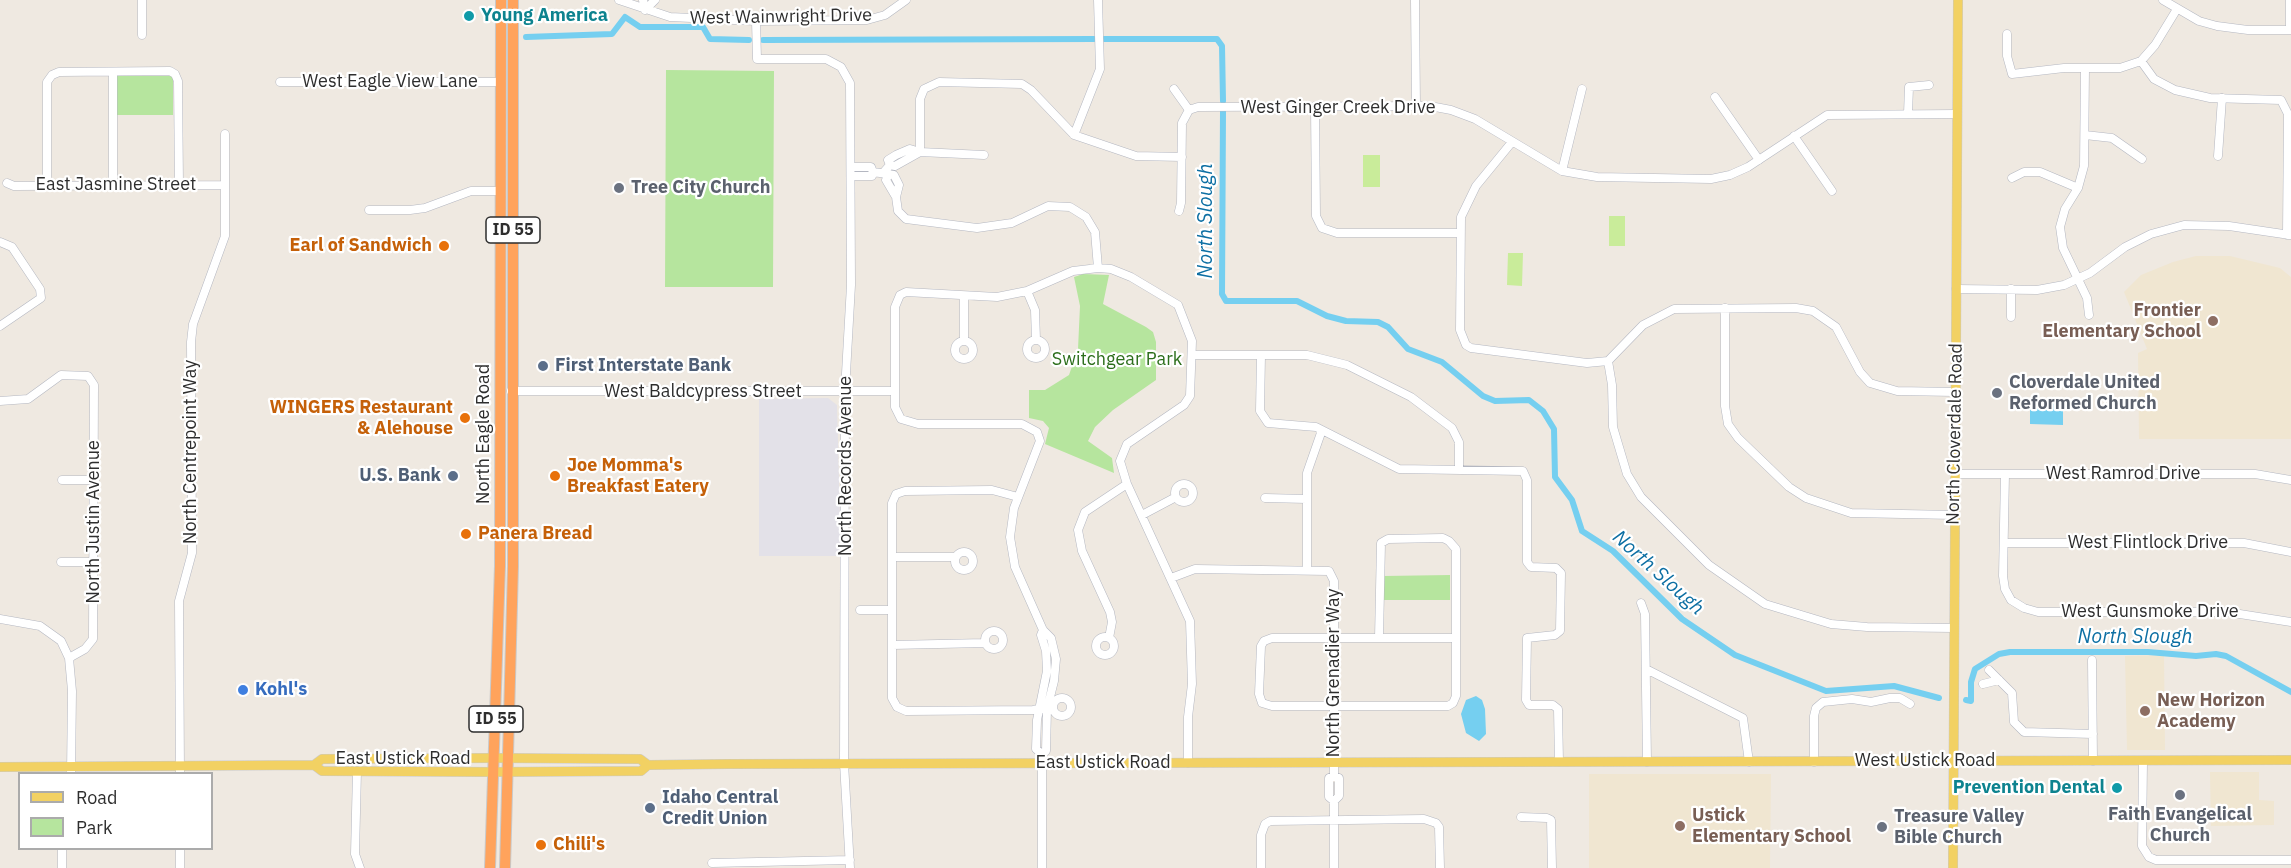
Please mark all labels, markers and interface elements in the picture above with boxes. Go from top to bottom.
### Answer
place label: Young America [481,5,608,27]
street label: West Wainwright Drive [690,5,872,29]
marker: Young America [462,9,476,23]
street label: West Eagle View Lane [302,71,478,93]
street label: West Ginger Creek Drive [1240,97,1436,119]
water label: North Slough [1194,164,1218,278]
street label: East Jasmine Street [36,174,196,196]
place label: Tree City Church [631,177,770,199]
marker: Tree City Church [612,181,626,195]
road number: ID 55 [486,217,540,243]
place label: Earl of Sandwich [290,235,432,257]
marker: Earl of Sandwich [437,239,451,253]
place label: Frontier Elementary School [2042,300,2201,342]
marker: Frontier Elementary School [2206,314,2220,328]
street label: North Cloverdale Road [1943,343,1967,525]
park label: Switchgear Park [1052,349,1182,371]
place label: First Interstate Bank [555,355,731,377]
marker: First Interstate Bank [536,359,550,373]
street label: North Centrepoint Way [180,360,202,544]
street label: North Eagle Road [473,364,495,504]
place label: Cloverdale United Reformed Church [2009,372,2160,415]
street label: North Records Avenue [835,376,857,556]
street label: West Baldcypress Street [604,381,802,403]
marker: Cloverdale United Reformed Church [1990,386,2004,400]
place label: WINGERS Restaurant & Alehouse [270,397,453,440]
marker: WINGERS Restaurant & Alehouse [458,411,472,425]
street label: North Justin Avenue [83,440,105,604]
place label: Joe Momma's Breakfast Eatery [567,455,709,498]
street label: West Ramrod Drive [2046,463,2200,485]
place label: U.S. Bank [359,465,441,487]
marker: U.S. Bank [446,469,460,483]
marker: Joe Momma's Breakfast Eatery [548,469,562,483]
place label: Panera Bread [478,523,593,545]
water label: North Slough [1607,526,1709,620]
marker: Panera Bread [459,527,473,541]
street label: West Flintlock Drive [2068,532,2228,554]
street label: North Grenadier Way [1323,588,1345,758]
street label: West Gunsmoke Drive [2061,601,2239,623]
water label: North Slough [2078,625,2192,649]
place label: Kohl's [255,679,307,701]
marker: Kohl's [236,683,250,697]
place label: New Horizon Academy [2157,690,2265,732]
marker: New Horizon Academy [2138,704,2152,718]
road number: ID 55 [469,706,523,732]
street label: East Ustick Road [335,748,471,770]
street label: West Ustick Road [1855,750,1995,772]
street label: East Ustick Road [1035,752,1171,774]
legend [18,772,213,850]
place label: Prevention Dental [1953,777,2105,799]
marker: Prevention Dental [2110,781,2124,795]
text: Road [76,786,117,809]
place label: Idaho Central Credit Union [662,787,778,830]
marker: Faith Evangelical Church [2173,788,2187,802]
marker: Idaho Central Credit Union [643,801,657,815]
place label: Faith Evangelical Church [2108,804,2252,846]
place label: Ustick Elementary School [1692,805,1851,848]
place label: Treasure Valley Bible Church [1894,806,2024,848]
text: Park [76,816,112,839]
marker: Ustick Elementary School [1673,819,1687,833]
marker: Treasure Valley Bible Church [1875,820,1889,834]
place label: Chili's [553,834,605,856]
marker: Chili's [534,838,548,852]

